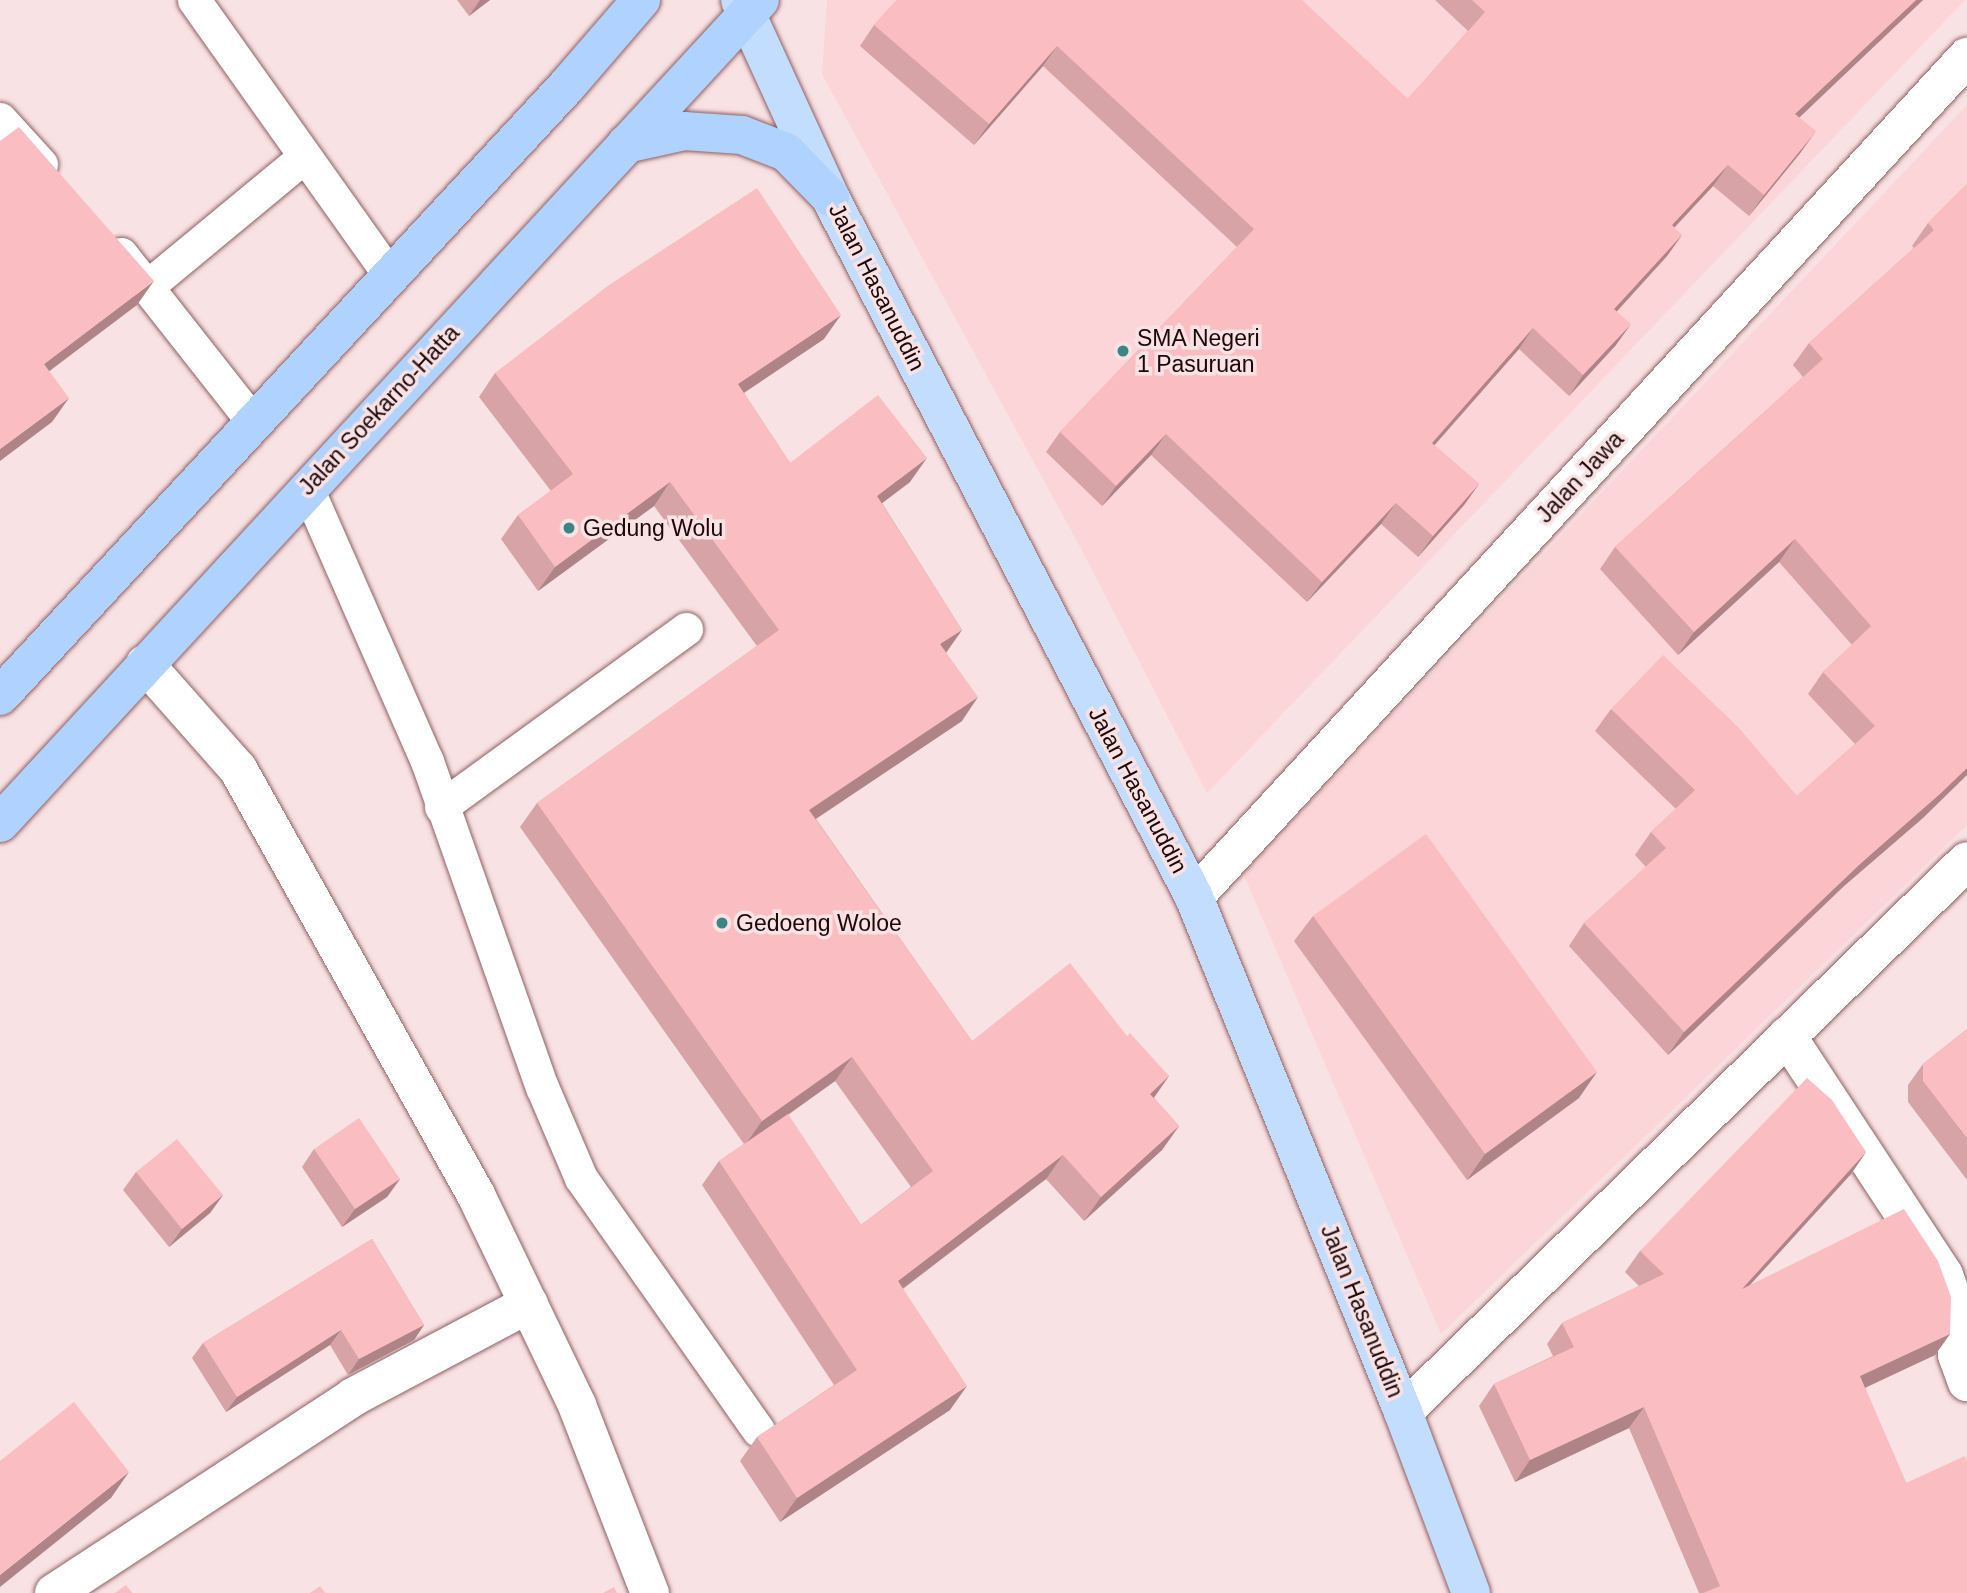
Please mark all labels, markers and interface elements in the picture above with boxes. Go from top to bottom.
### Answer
street label: Jalan Hasanuddin [823,199,931,375]
street label: Jalan Soekarno-Hatta [293,319,465,501]
place label: SMA Negeri 1 Pasuruan [1137,324,1261,378]
marker: SMA Negeri 1 Pasuruan [1115,343,1131,359]
street label: Jalan Jawa [1531,426,1629,528]
place label: Gedung Wolu [583,514,723,542]
marker: Gedung Wolu [561,520,577,536]
street label: Jalan Hasanuddin [1083,702,1193,878]
place label: Gedoeng Woloe [736,909,902,937]
marker: Gedoeng Woloe [714,915,730,931]
street label: Jalan Hasanuddin [1315,1220,1409,1402]

